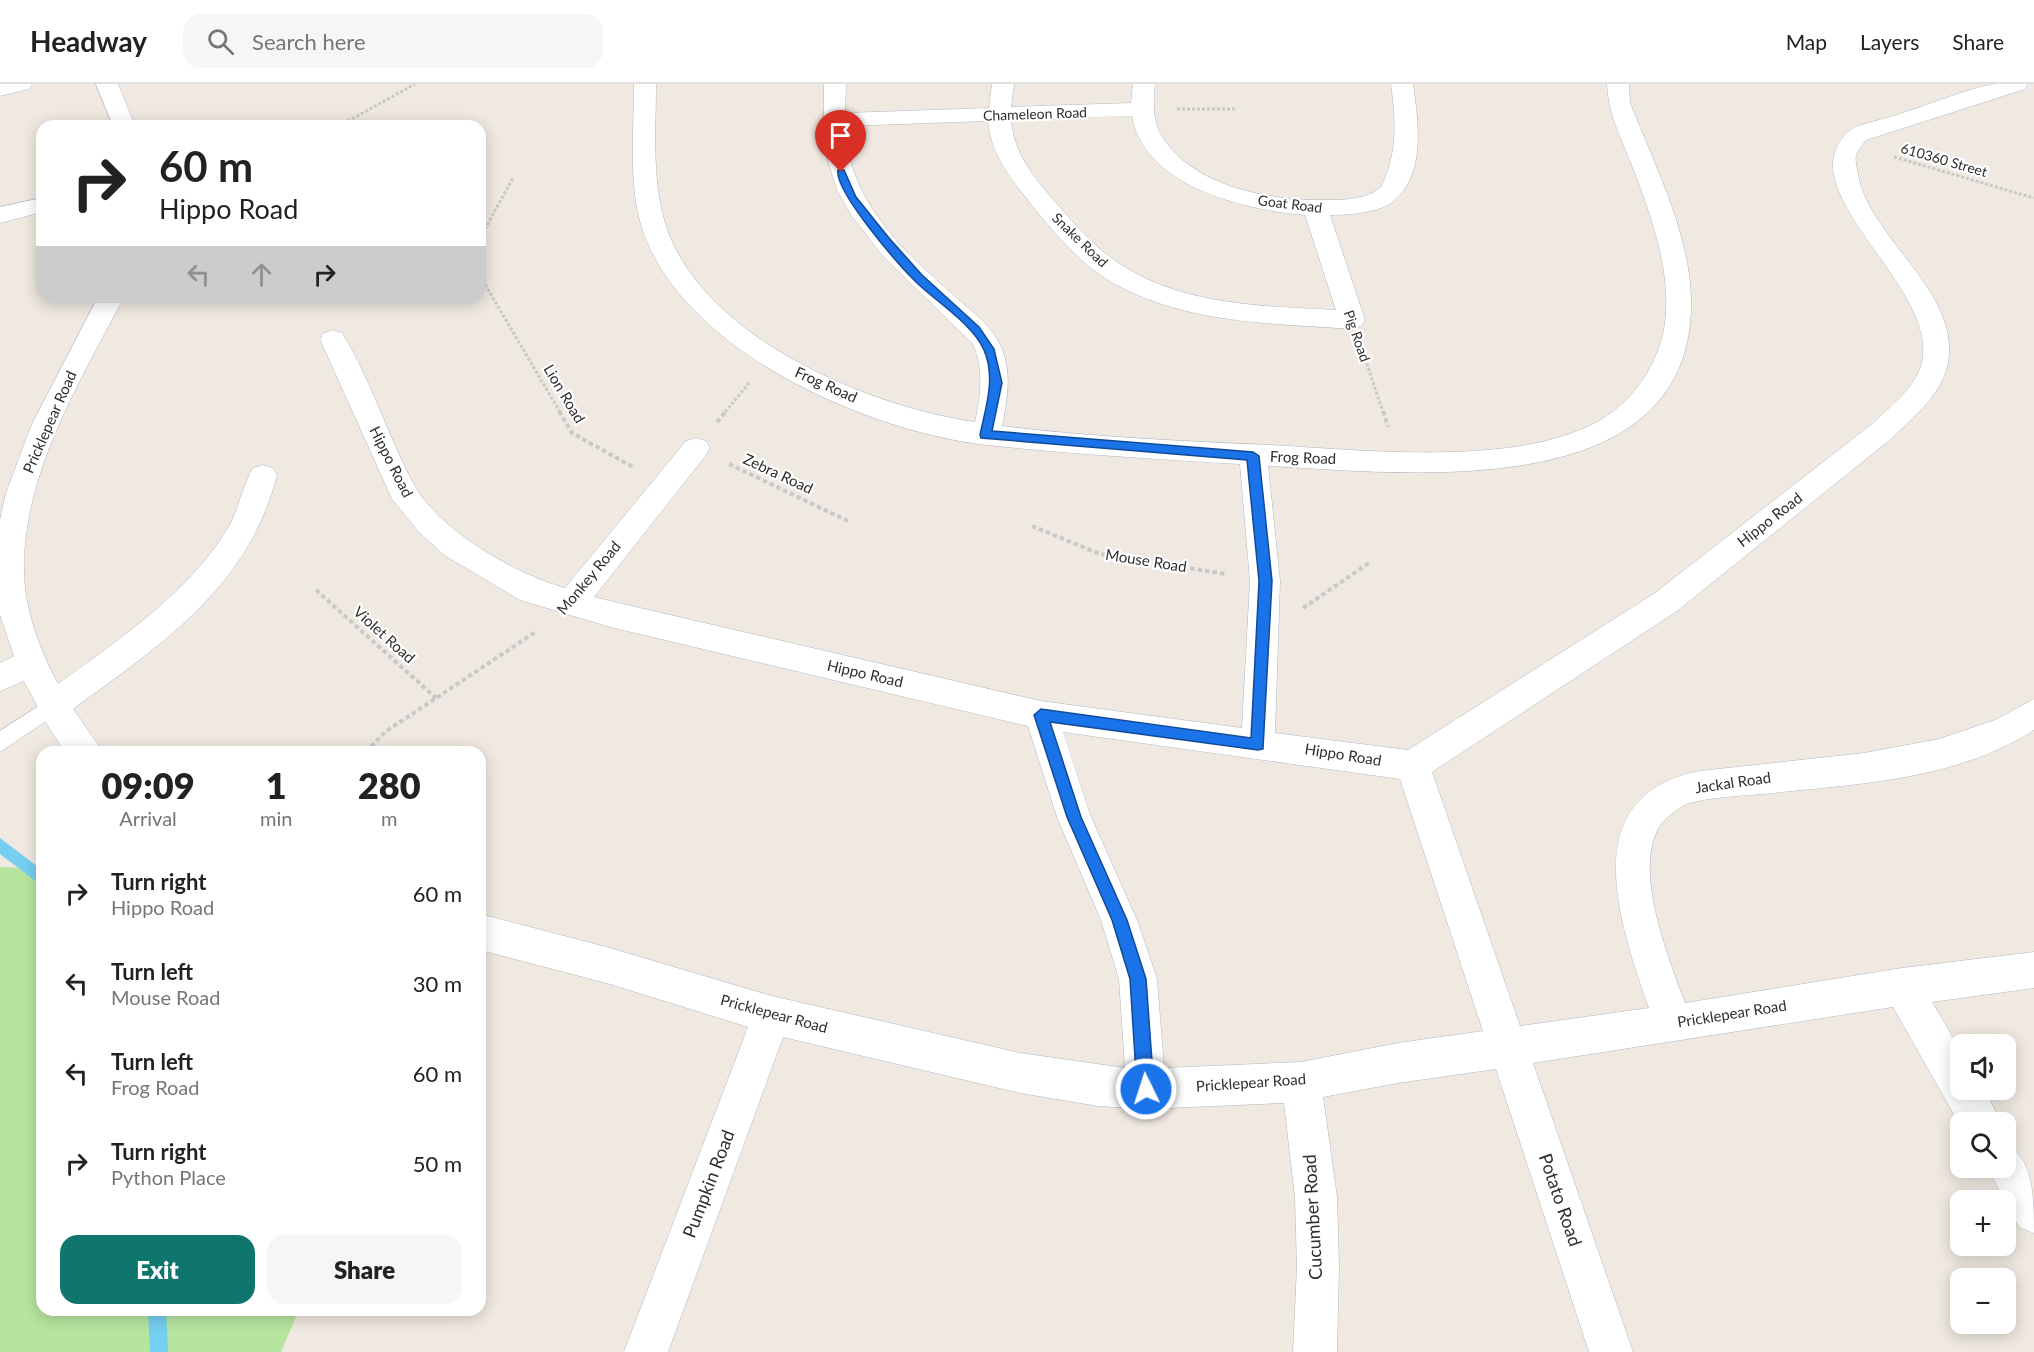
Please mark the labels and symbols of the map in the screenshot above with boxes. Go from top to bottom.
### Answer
street label: Chameleon Road [983,103,1087,124]
pin [815,110,866,172]
street label: 610360 Street [1899,139,1989,180]
street label: Goat Road [1257,191,1323,216]
street label: Snake Road [1049,209,1112,270]
street label: Pig Road [1341,308,1374,364]
street label: Lion Road [540,361,589,426]
street label: Frog Road [792,362,860,406]
street label: Pricklepear Road [18,368,80,476]
street label: Hippo Road [366,423,417,500]
street label: Frog Road [1270,447,1337,467]
street label: Zebra Road [741,449,816,497]
street label: Hippo Road [1733,488,1805,550]
street label: Monkey Road [552,537,624,618]
street label: Mouse Road [1104,545,1188,575]
street label: Violet Road [350,602,419,666]
street label: Hippo Road [826,656,905,690]
street label: Hippo Road [1304,739,1383,769]
street label: Jackal Road [1694,768,1772,796]
street label: Pricklepear Road [719,990,830,1036]
street label: Pricklepear Road [1676,996,1788,1031]
position arrow [1114,1057,1178,1121]
street label: Pricklepear Road [1195,1069,1307,1095]
street label: Pumpkin Road [677,1127,739,1241]
street label: Potato Road [1535,1150,1587,1249]
street label: Cucumber Road [1298,1154,1326,1280]

